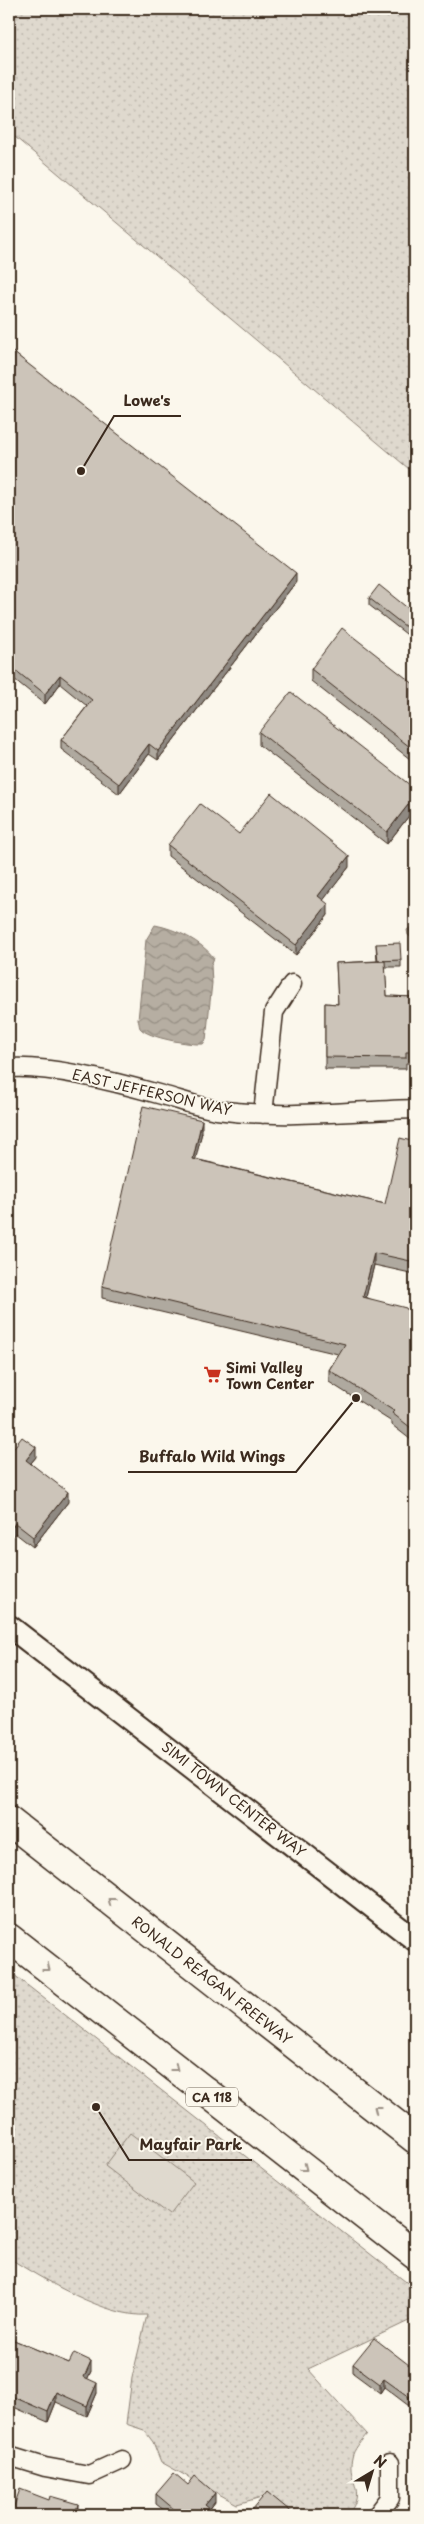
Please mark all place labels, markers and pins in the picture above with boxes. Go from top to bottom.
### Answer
callout: Lowe's [114,386,181,416]
place label: Simi Valley Town Center [226,1357,315,1394]
supermarket icon: Simi Valley Town Center [202,1365,222,1385]
callout: Buffalo Wild Wings [128,1442,296,1472]
callout: Mayfair Park [129,2130,252,2160]

